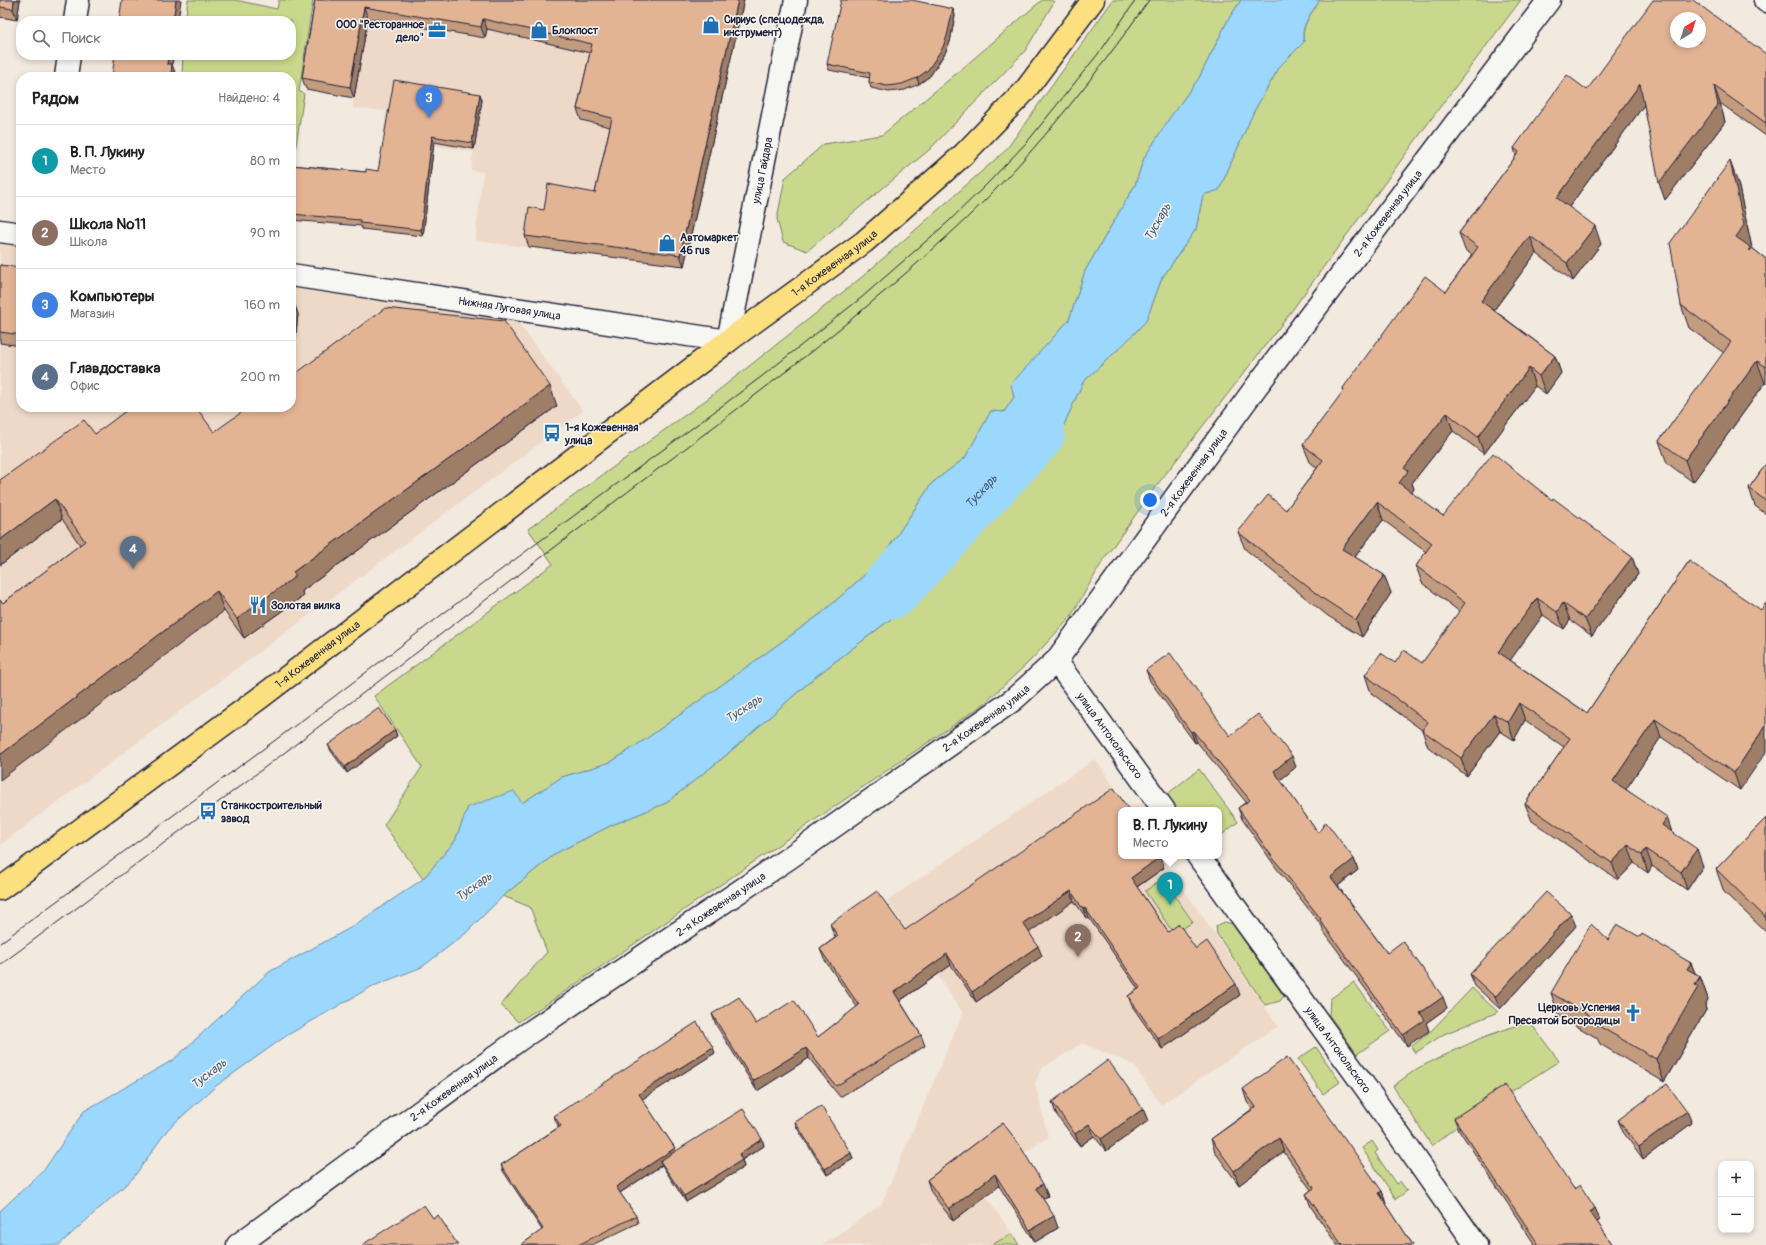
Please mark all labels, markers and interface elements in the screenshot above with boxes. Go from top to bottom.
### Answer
north arrow [1670,12,1706,48]
place label: Сириус (спецодежда, инструмент) [723,13,825,39]
shop icon: Сириус (спецодежда, инструмент) [701,15,721,35]
search box [16,16,296,60]
place label: ООО "Ресторанное дело" [336,18,425,44]
office icon: ООО "Ресторанное дело" [427,20,447,40]
shop icon: Блокпост [529,20,549,40]
place label: Блокпост [552,24,599,37]
icon: search [30,27,52,49]
text: Поиск [62,29,101,48]
pin: 3 [416,85,442,118]
text: Рядом [32,88,79,109]
text: Найдено: 4 [218,90,280,106]
street label: улица Гайдара [749,136,775,206]
text: В. П. Лукину [70,143,144,162]
text: 1 [42,153,48,169]
text: 80 m [250,153,280,169]
text: Место [70,162,106,178]
street label: 2-я Кожевенная улица [1351,167,1425,259]
water label: Тускарь [1141,200,1175,243]
text: Школа №11 [70,215,146,234]
text: 2 [41,225,49,241]
text: 90 m [250,225,280,241]
street label: 1-я Кожевенная улица [789,227,880,299]
place label: Автомаркет 46 rus [679,231,739,257]
shop icon: Автомаркет 46 rus [657,233,677,253]
text: Школа [70,234,107,250]
text: Компьютеры [70,287,154,306]
street label: Нижняя Луговая улица [457,294,562,322]
text: 3 [41,297,49,313]
text: 160 m [244,297,280,313]
text: Магазин [70,306,114,322]
text: Главдоставка [70,359,160,378]
text: 4 [41,369,49,385]
text: 200 m [241,369,280,385]
text: Офис [70,378,100,394]
place label: 1-я Кожевенная улица [564,421,638,447]
bus stop icon: 1-я Кожевенная улица [542,423,562,443]
street label: 2-я Кожевенная улица [1157,426,1230,519]
water label: Тускарь [962,471,1001,511]
your location [1140,490,1160,510]
pin: 4 [120,536,146,569]
restaurant icon: Золотая вилка [248,595,268,615]
place label: Золотая вилка [271,599,340,612]
street label: 1-я Кожевенная улица [272,617,362,690]
street label: 2-я Кожевенная улица [940,682,1032,754]
street label: улица Антокольского [1074,689,1146,781]
water label: Тускарь [723,691,766,726]
place label: Станкостроительный завод [221,799,322,825]
bus stop icon: Станкостроительный завод [198,801,218,821]
popup [1118,807,1222,859]
text: В. П. Лукину [1133,816,1207,835]
text: Место [1133,835,1168,851]
water label: Тускарь [453,869,495,905]
street label: 2-я Кожевенная улица [673,869,768,939]
pin: 1 [1157,872,1183,905]
pin: 2 [1065,924,1091,957]
place label: Церковь Успения Пресвятой Богородицы [1509,1001,1620,1027]
street label: улица Антокольского [1302,1003,1374,1095]
church icon: Церковь Успения Пресвятой Богородицы [1623,1003,1643,1023]
street label: 2-я Кожевенная улица [407,1051,500,1124]
water label: Тускарь [188,1055,230,1092]
map controls [1718,1161,1754,1233]
button: + [1718,1161,1754,1197]
button: − [1718,1197,1754,1233]

